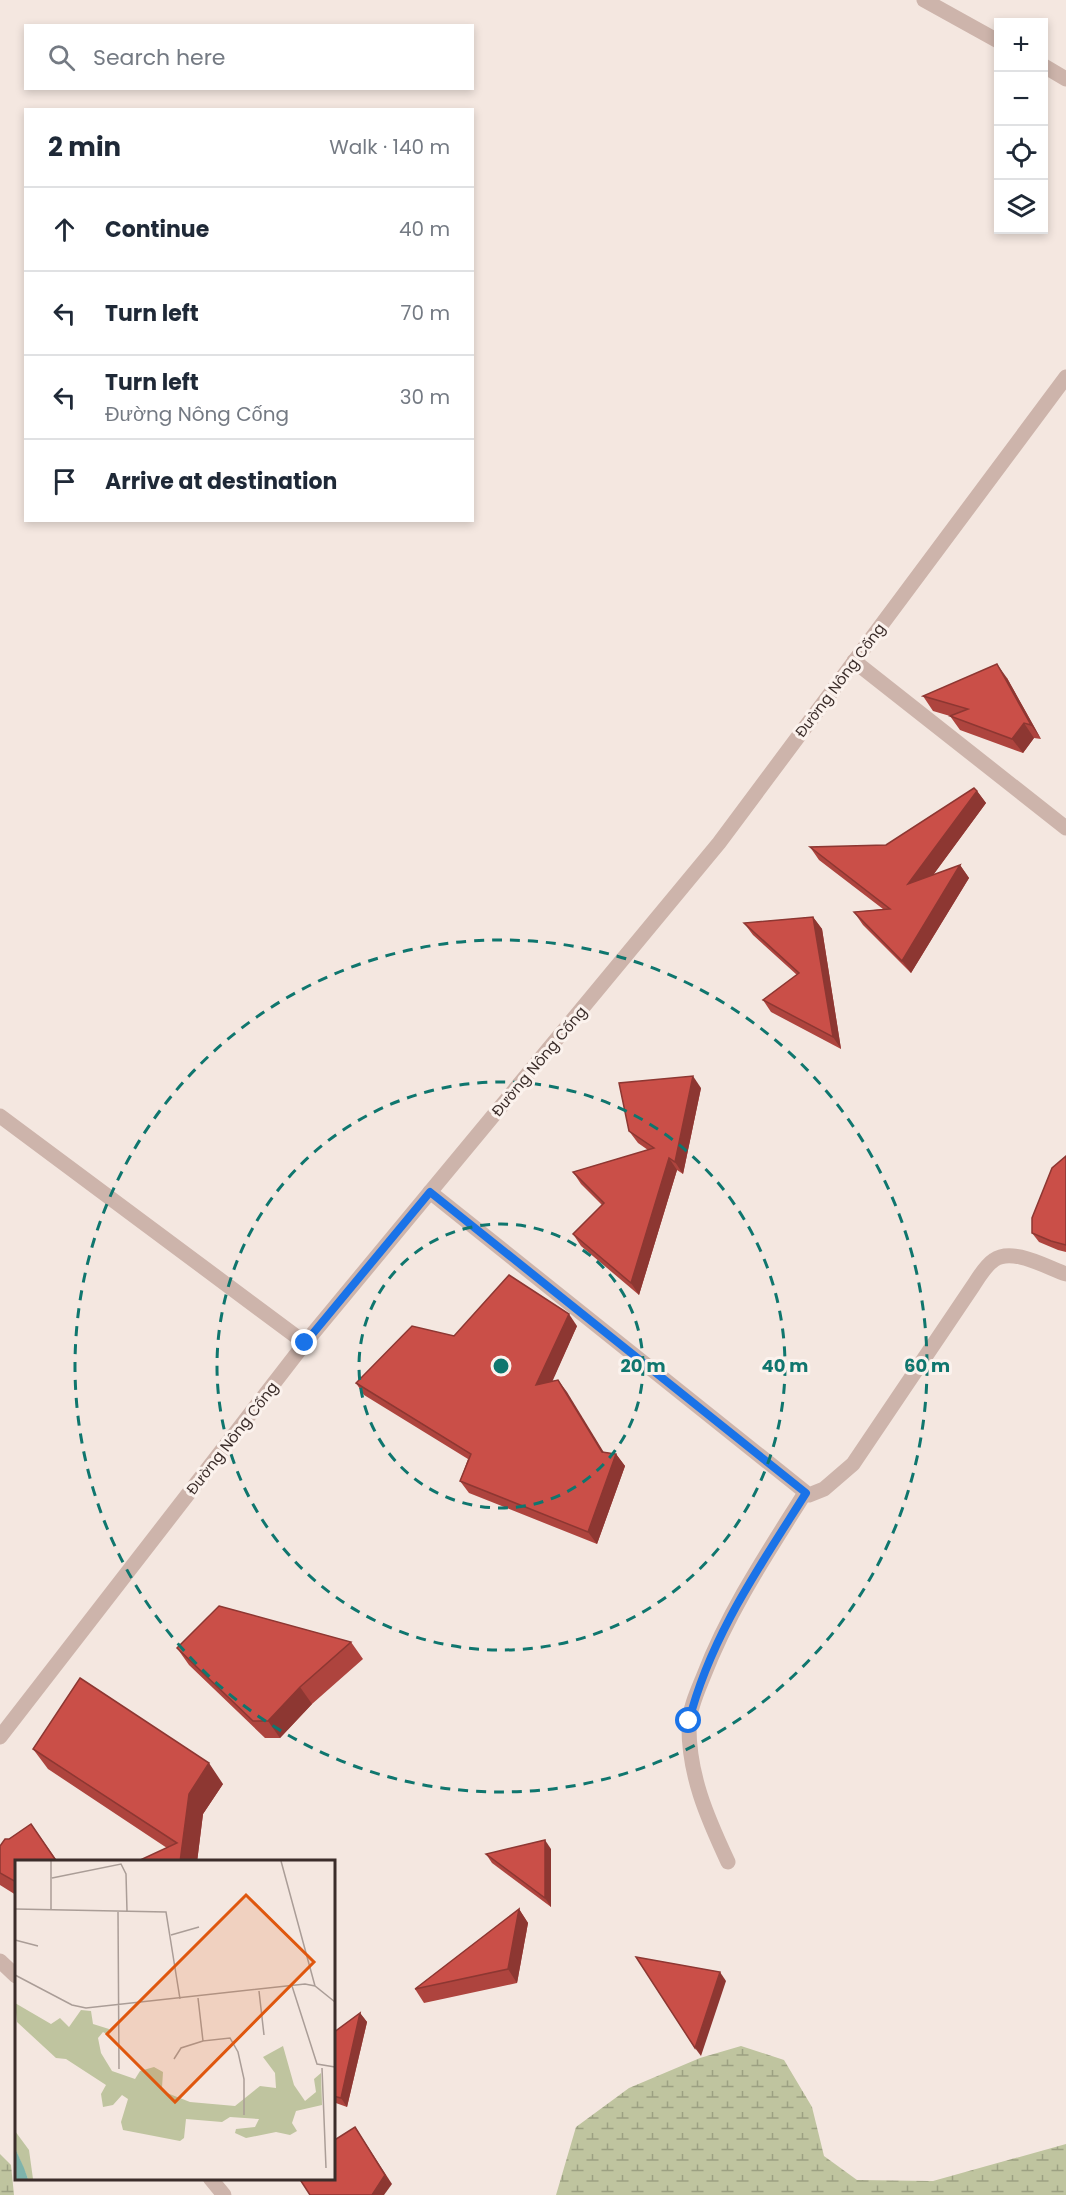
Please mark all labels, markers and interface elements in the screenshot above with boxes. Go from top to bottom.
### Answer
map controls [994,18,1048,234]
button: + [994,18,1048,72]
search box [24,24,474,90]
icon: search [45,41,78,74]
text: Search here [93,42,226,73]
button: − [994,72,1048,126]
button: locate [994,126,1048,180]
text: 2 min [48,129,121,165]
text: Walk · 140 m [329,133,450,161]
button: layers [994,180,1048,234]
icon: ahead [48,213,81,246]
text: Continue [105,214,209,245]
text: 40 m [399,215,450,243]
icon: left [48,297,81,330]
text: Turn left [105,298,199,329]
text: 70 m [401,299,450,327]
text: Turn left [105,367,199,398]
icon: left [48,381,81,414]
text: 30 m [400,383,450,411]
text: Đường Nông Cống [105,400,289,428]
icon: arrive [48,465,81,498]
text: Arrive at destination [105,466,337,497]
street label: Đường Nông Cống [790,619,890,741]
street label: Đường Nông Cống [487,1001,591,1121]
route end [291,1329,317,1355]
text: 20 m [621,1353,665,1378]
text: 40 m [762,1353,808,1378]
text: 60 m [904,1353,950,1378]
centre of rings [491,1356,511,1376]
street label: Đường Nông Cống [181,1377,283,1499]
route start [675,1707,701,1733]
inset map [15,1860,334,2180]

